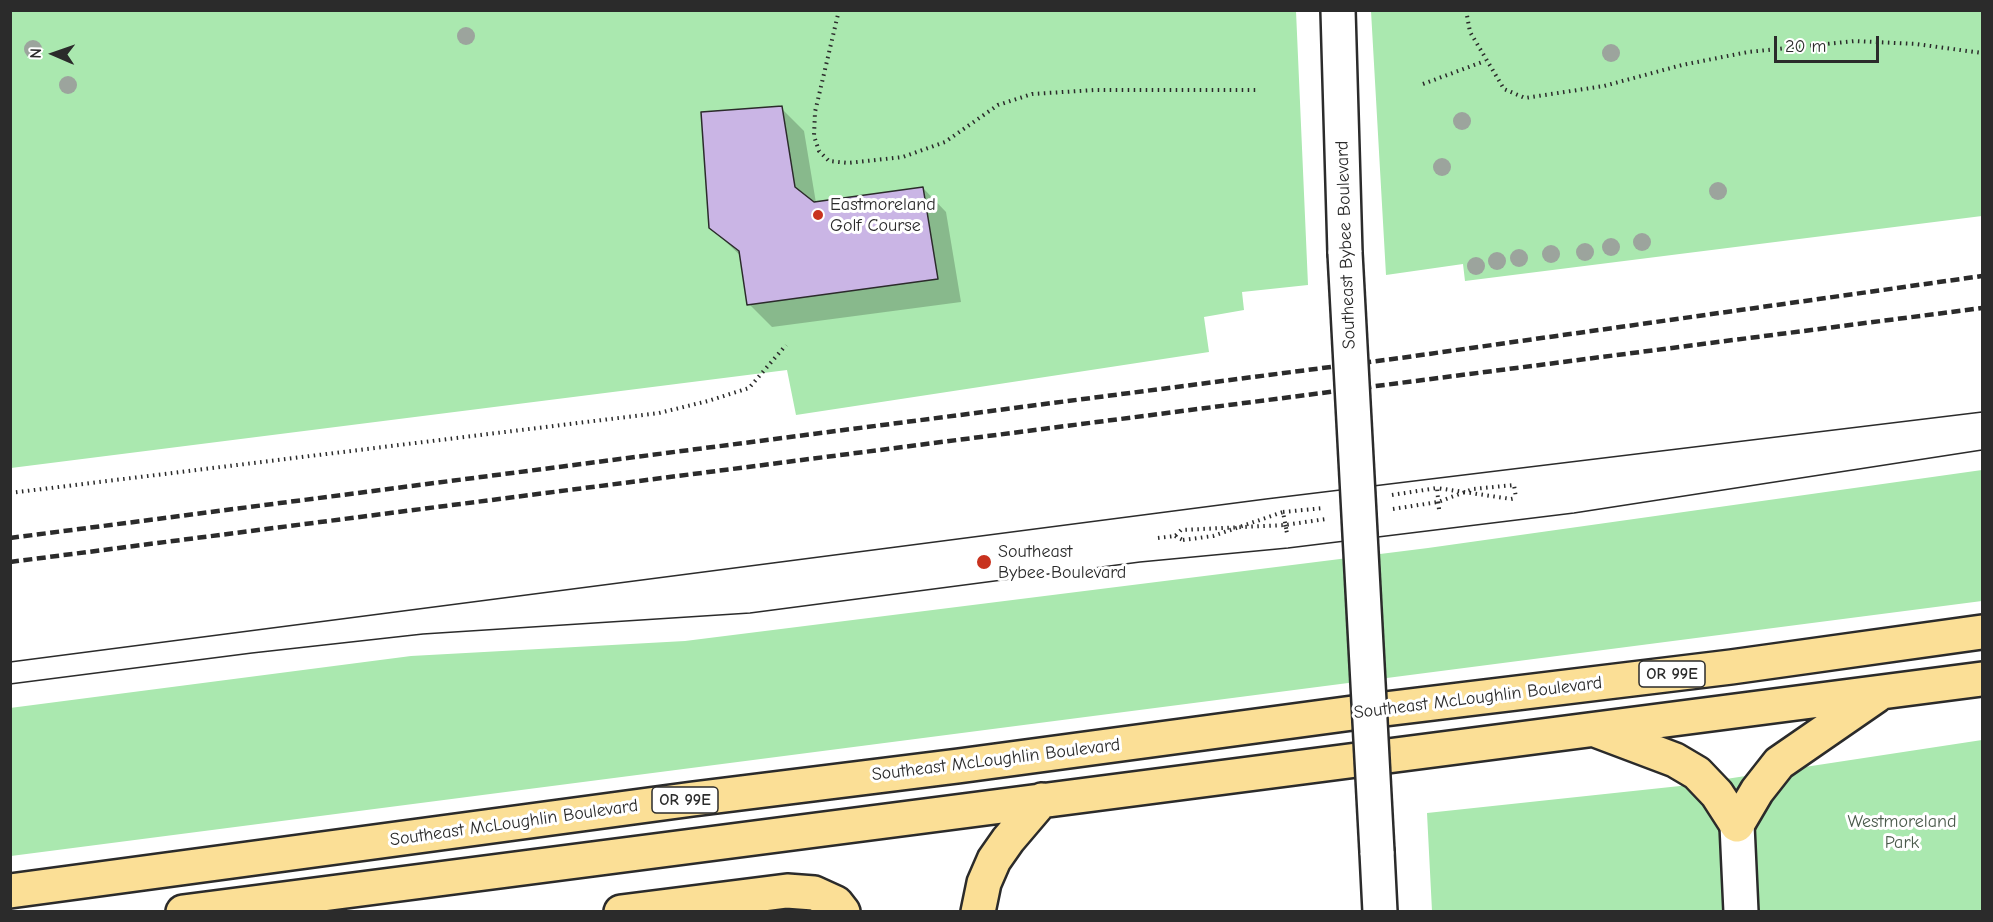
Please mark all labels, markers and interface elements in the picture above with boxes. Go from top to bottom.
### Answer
north arrow [24,24,84,84]
scale bar [1777,24,1882,62]
text: 20 m [1785,36,1826,57]
text: N [27,48,45,59]
street label: Southeast Bybee Boulevard [1332,140,1360,350]
place label: Eastmoreland Golf Course [830,194,936,236]
marker: Eastmoreland Golf Course [811,208,825,222]
place label: Southeast Bybee Boulevard [998,541,1126,584]
marker: Southeast Bybee Boulevard [975,553,993,571]
road number: OR 99E [1639,661,1705,687]
street label: Southeast McLoughlin Boulevard [1353,672,1603,724]
street label: Southeast McLoughlin Boulevard [871,734,1121,786]
road number: OR 99E [652,787,718,813]
street label: Southeast McLoughlin Boulevard [389,795,639,851]
park label: Westmoreland Park [1848,811,1956,854]

